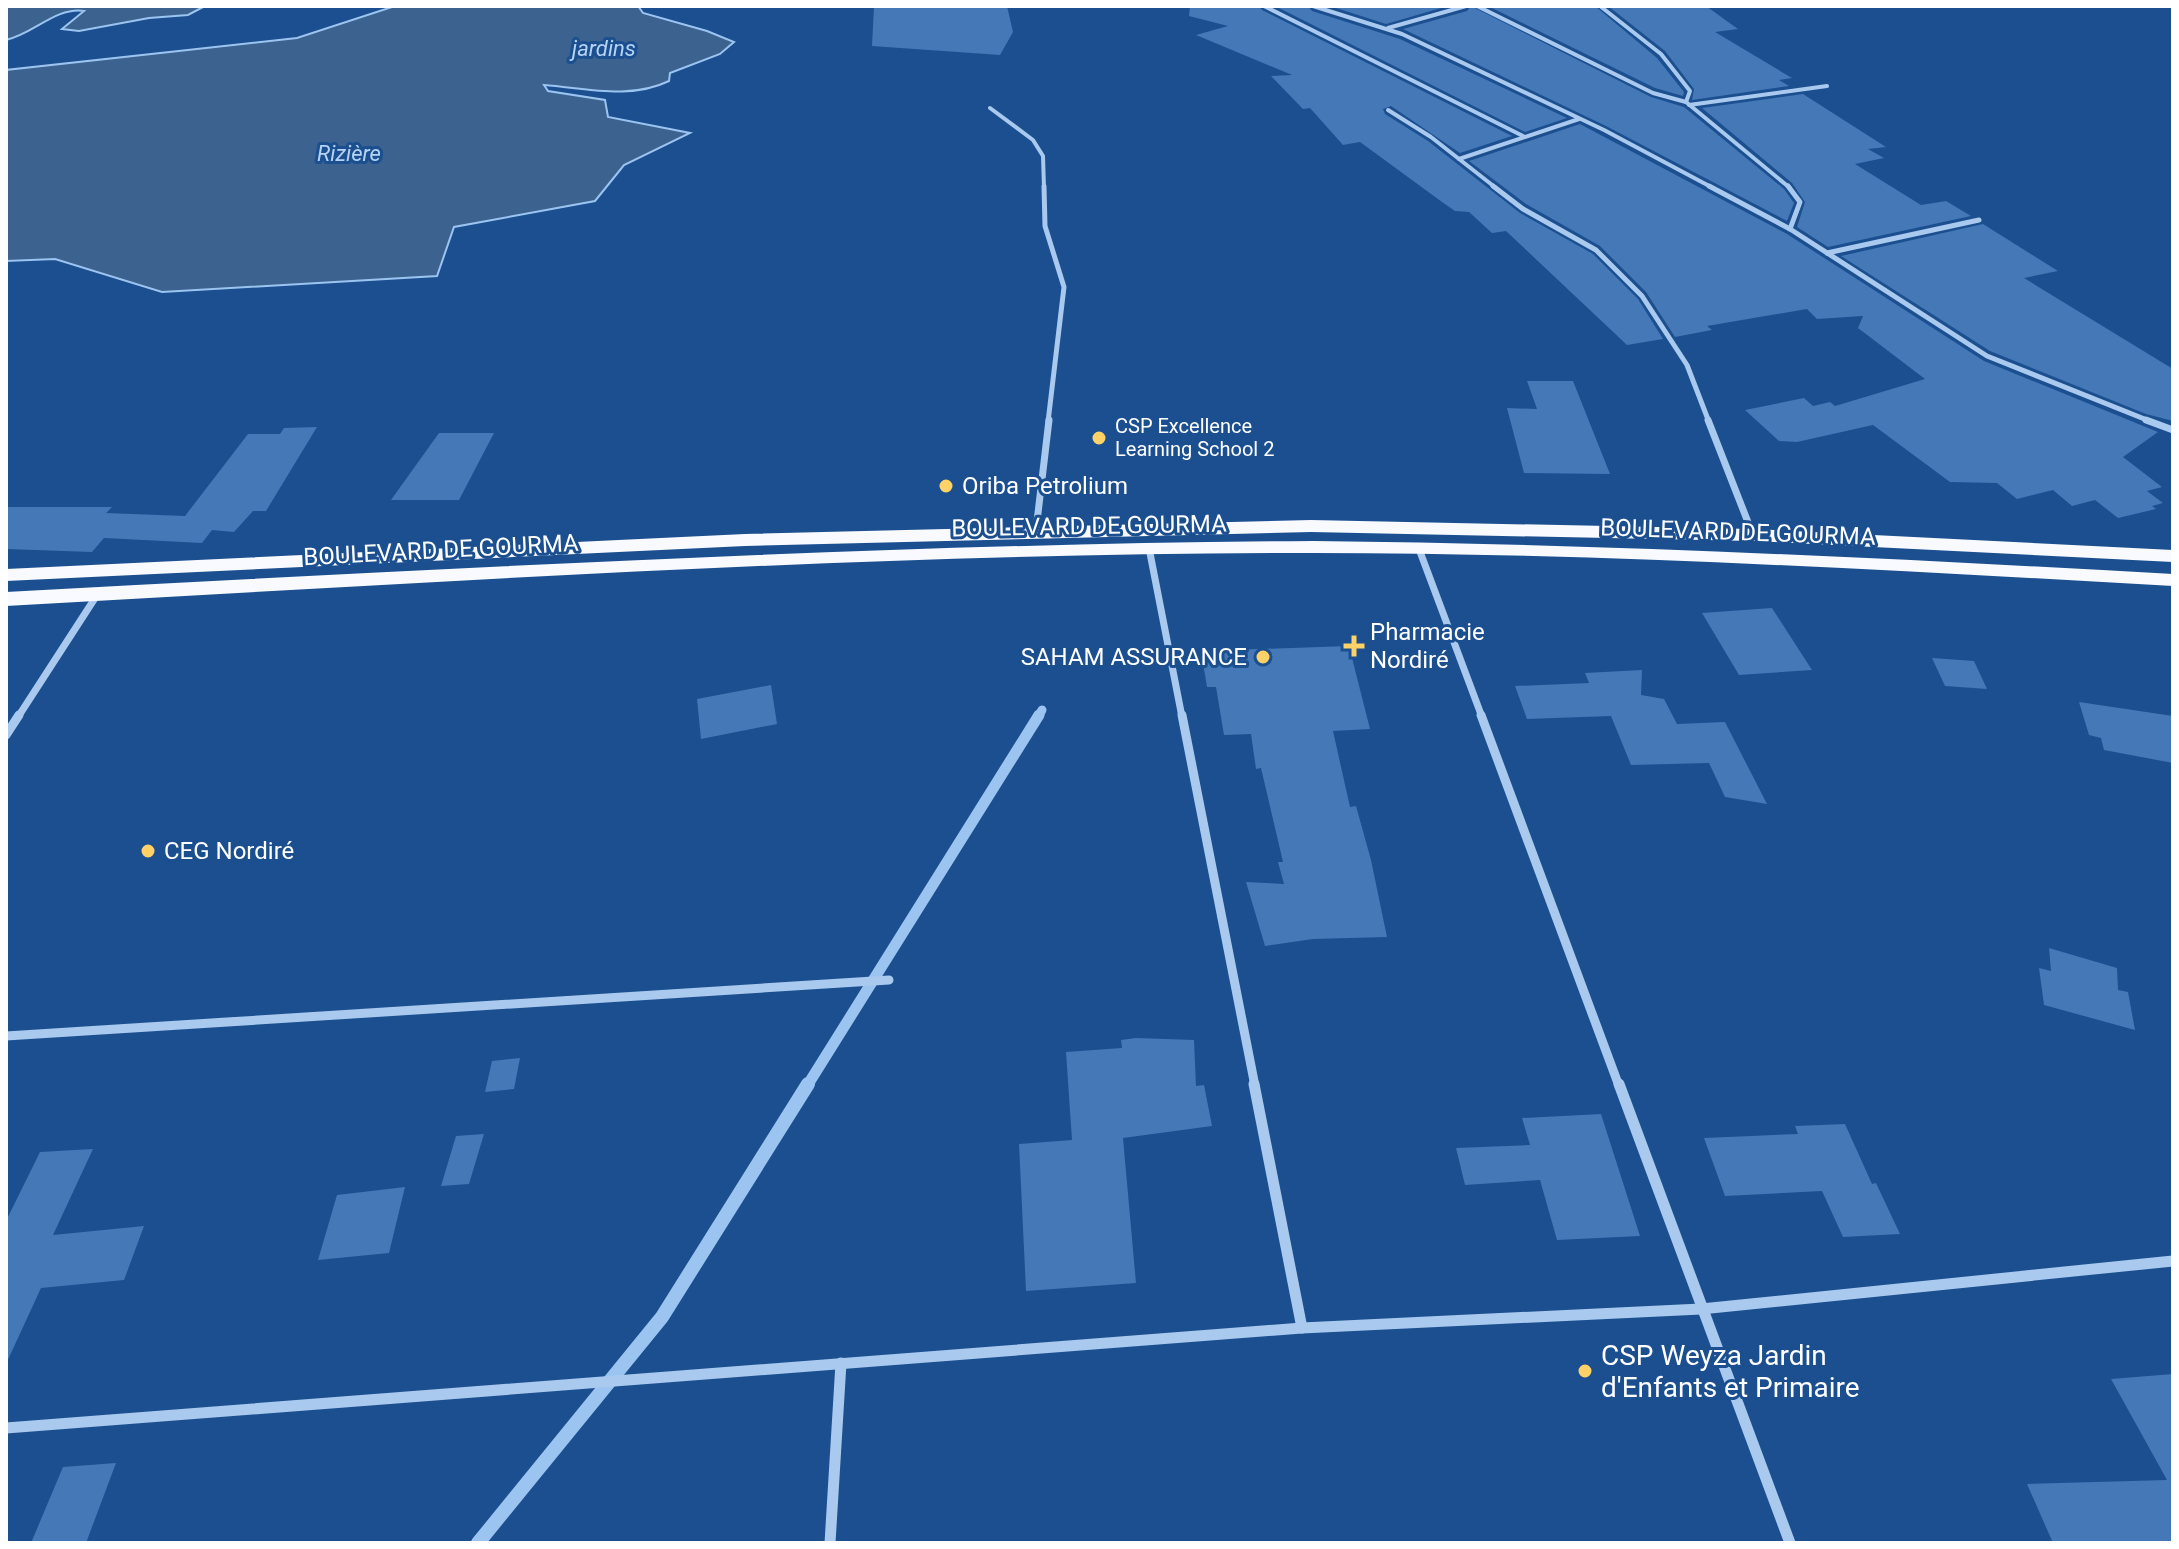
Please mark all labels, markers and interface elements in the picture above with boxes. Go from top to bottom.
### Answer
water label: jardins [569,36,636,61]
water label: Rizière [317,141,381,166]
place label: CSP Excellence Learning School 2 [1115,414,1274,461]
marker: CSP Excellence Learning School 2 [1090,429,1108,447]
place label: Oriba Petrolium [962,472,1128,500]
marker: Oriba Petrolium [937,477,955,495]
street label: BOULEVARD DE GOURMA [951,510,1227,542]
street label: BOULEVARD DE GOURMA [1600,513,1877,551]
street label: BOULEVARD DE GOURMA [303,529,580,571]
place label: Pharmacie Nordiré [1370,618,1485,674]
marker: Pharmacie Nordiré [1345,637,1363,655]
place label: SAHAM ASSURANCE [1021,643,1247,671]
marker: SAHAM ASSURANCE [1254,648,1272,666]
place label: CEG Nordiré [164,837,294,865]
marker: CEG Nordiré [139,842,157,860]
place label: CSP Weyza Jardin d'Enfants et Primaire [1601,1339,1860,1404]
marker: CSP Weyza Jardin d'Enfants et Primaire [1576,1362,1594,1380]

